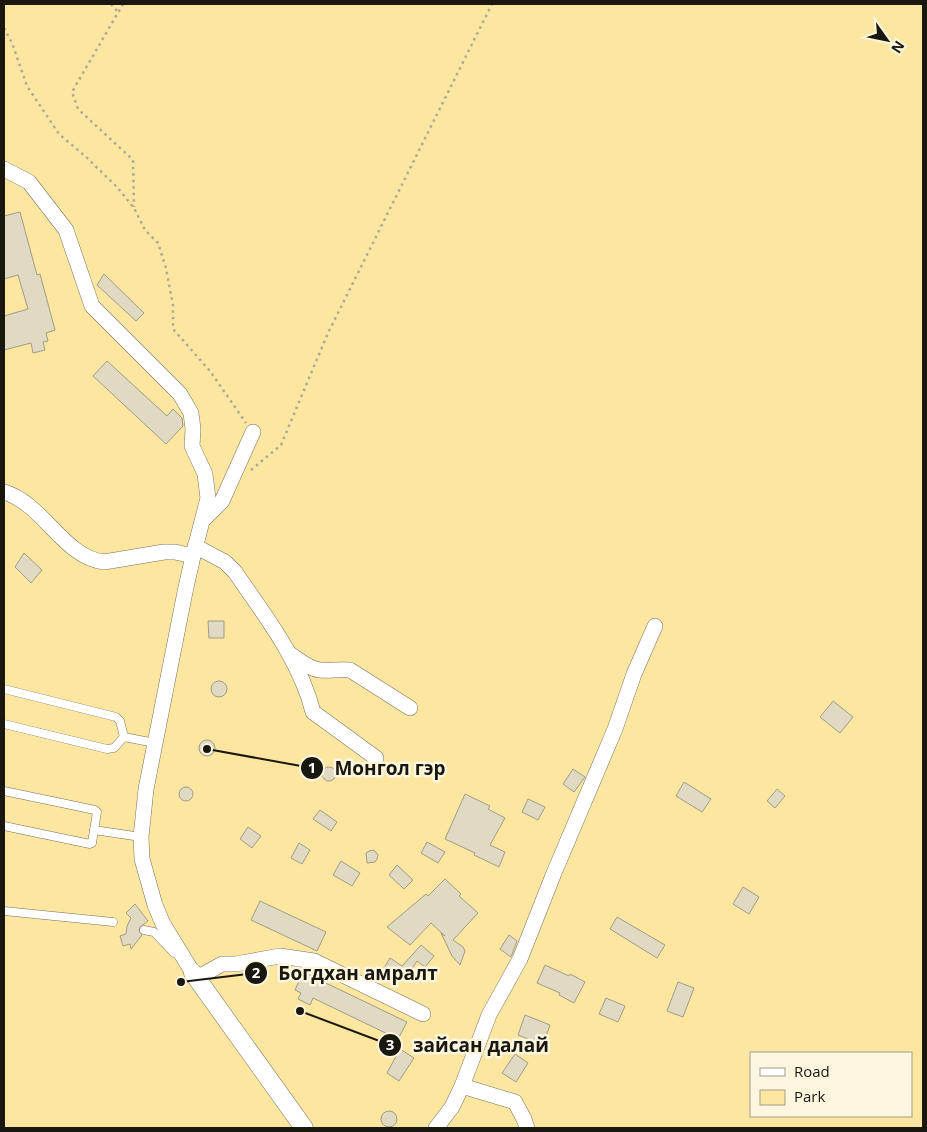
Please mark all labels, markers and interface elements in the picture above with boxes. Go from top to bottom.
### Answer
north arrow [862,15,912,65]
text: N [887,37,909,57]
callout: Монгол гэр [299,751,455,785]
text: Монгол гэр [334,755,446,781]
text: 1 [308,757,316,777]
callout: Богдхан амралт [244,956,448,990]
text: Богдхан амралт [278,960,438,986]
text: 2 [252,962,261,982]
callout: зайсан далай [378,1028,559,1062]
text: зайсан далай [413,1032,549,1058]
text: 3 [386,1034,394,1054]
legend [750,1052,912,1117]
text: Road [794,1061,830,1081]
text: Park [794,1086,825,1106]

